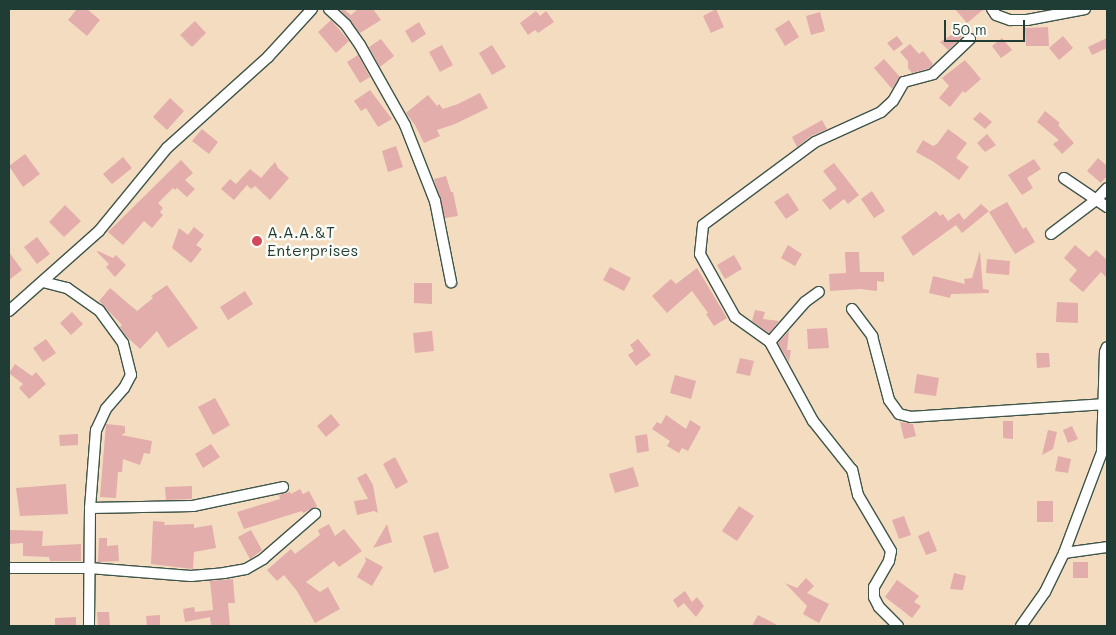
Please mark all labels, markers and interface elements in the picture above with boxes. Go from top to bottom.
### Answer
scale bar [946,10,1027,42]
text: 50 m [952,19,987,39]
place label: A.A.A.&T Enterprises [267,222,358,260]
marker: A.A.A.&T Enterprises [251,235,263,247]

